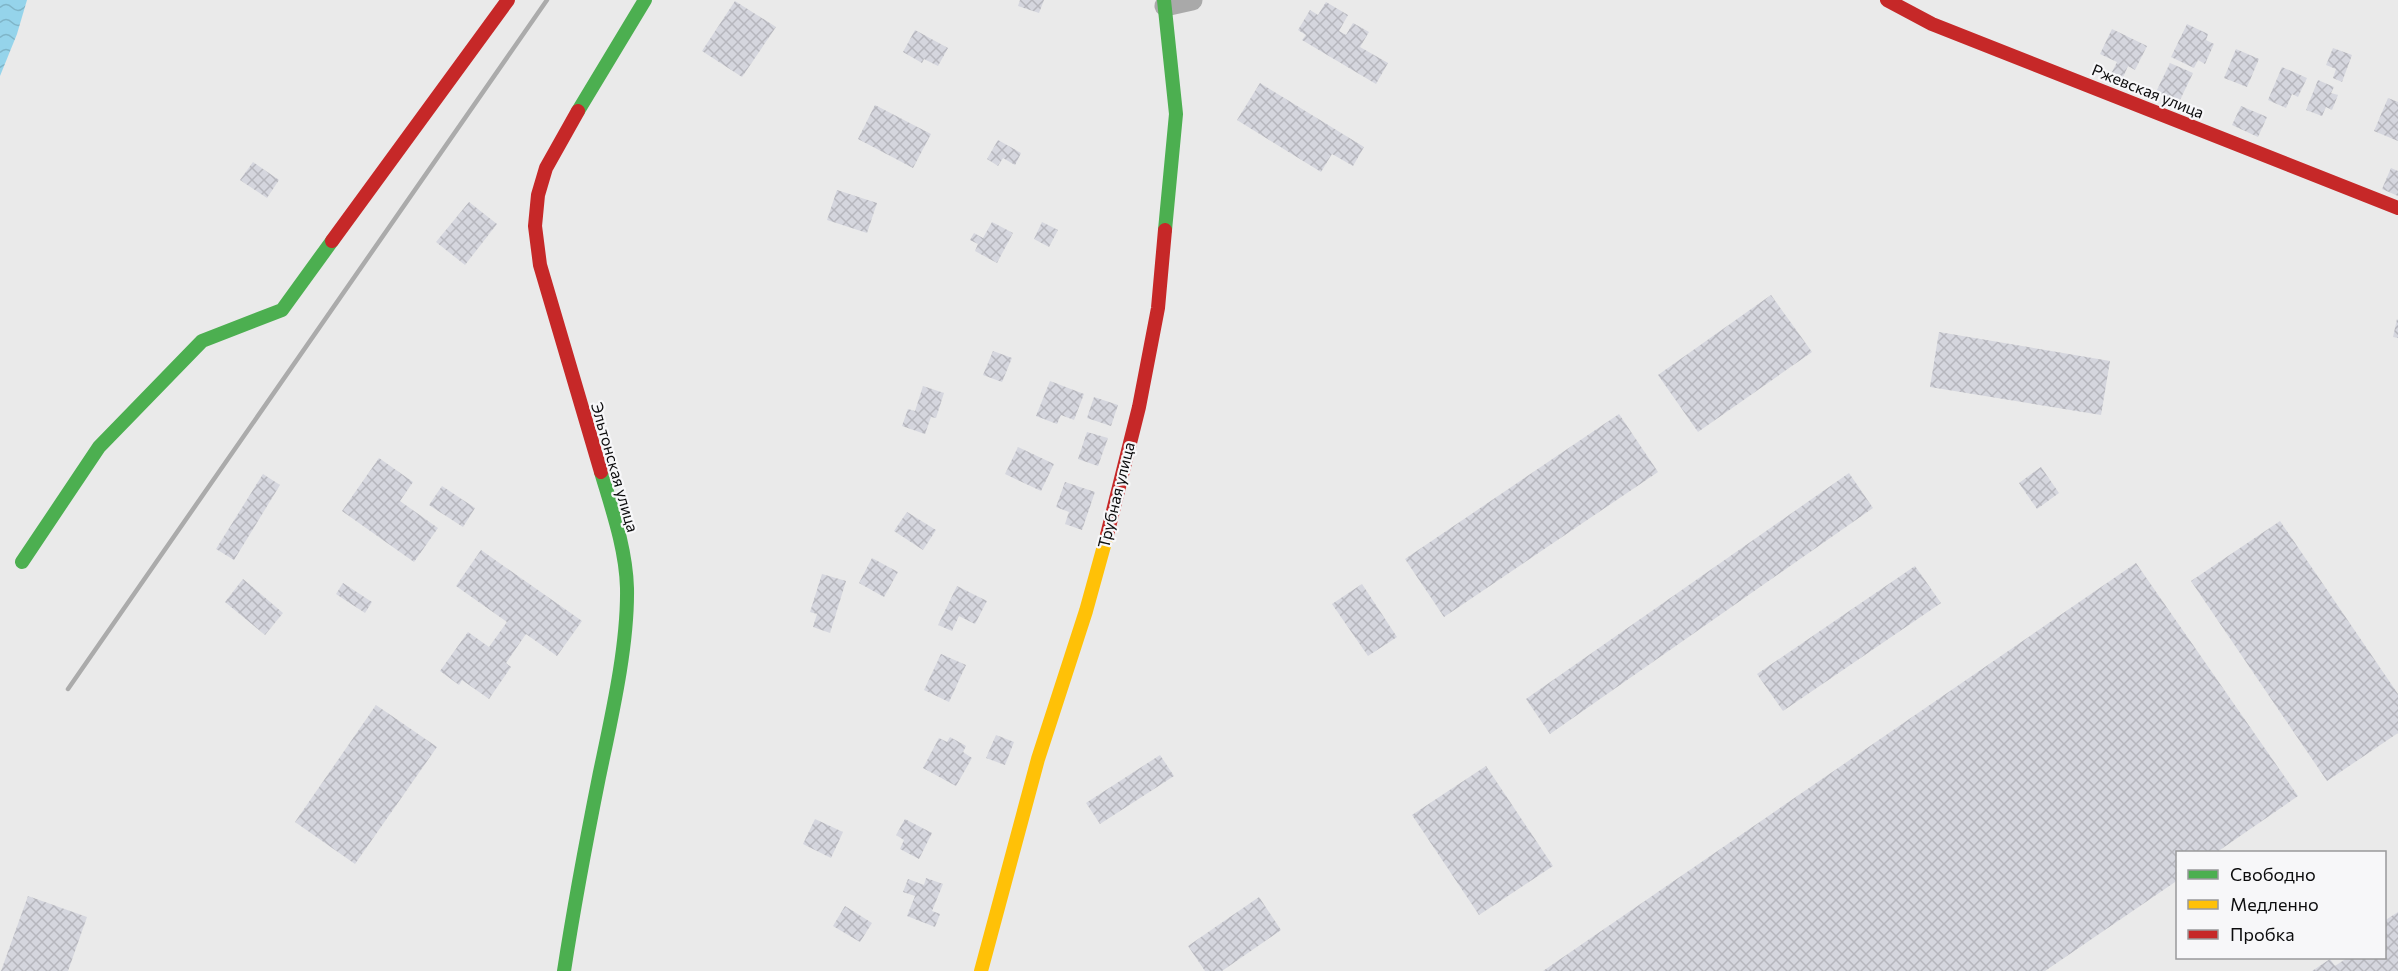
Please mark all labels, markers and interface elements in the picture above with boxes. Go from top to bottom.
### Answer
street label: Ржевская улица [2089,59,2207,122]
street label: Эльтонская улица [588,400,643,534]
street label: Трубная улица [1093,440,1138,550]
legend [2176,851,2386,959]
text: Свободно [2230,863,2316,885]
text: Медленно [2230,893,2319,915]
text: Пробка [2230,923,2295,945]

